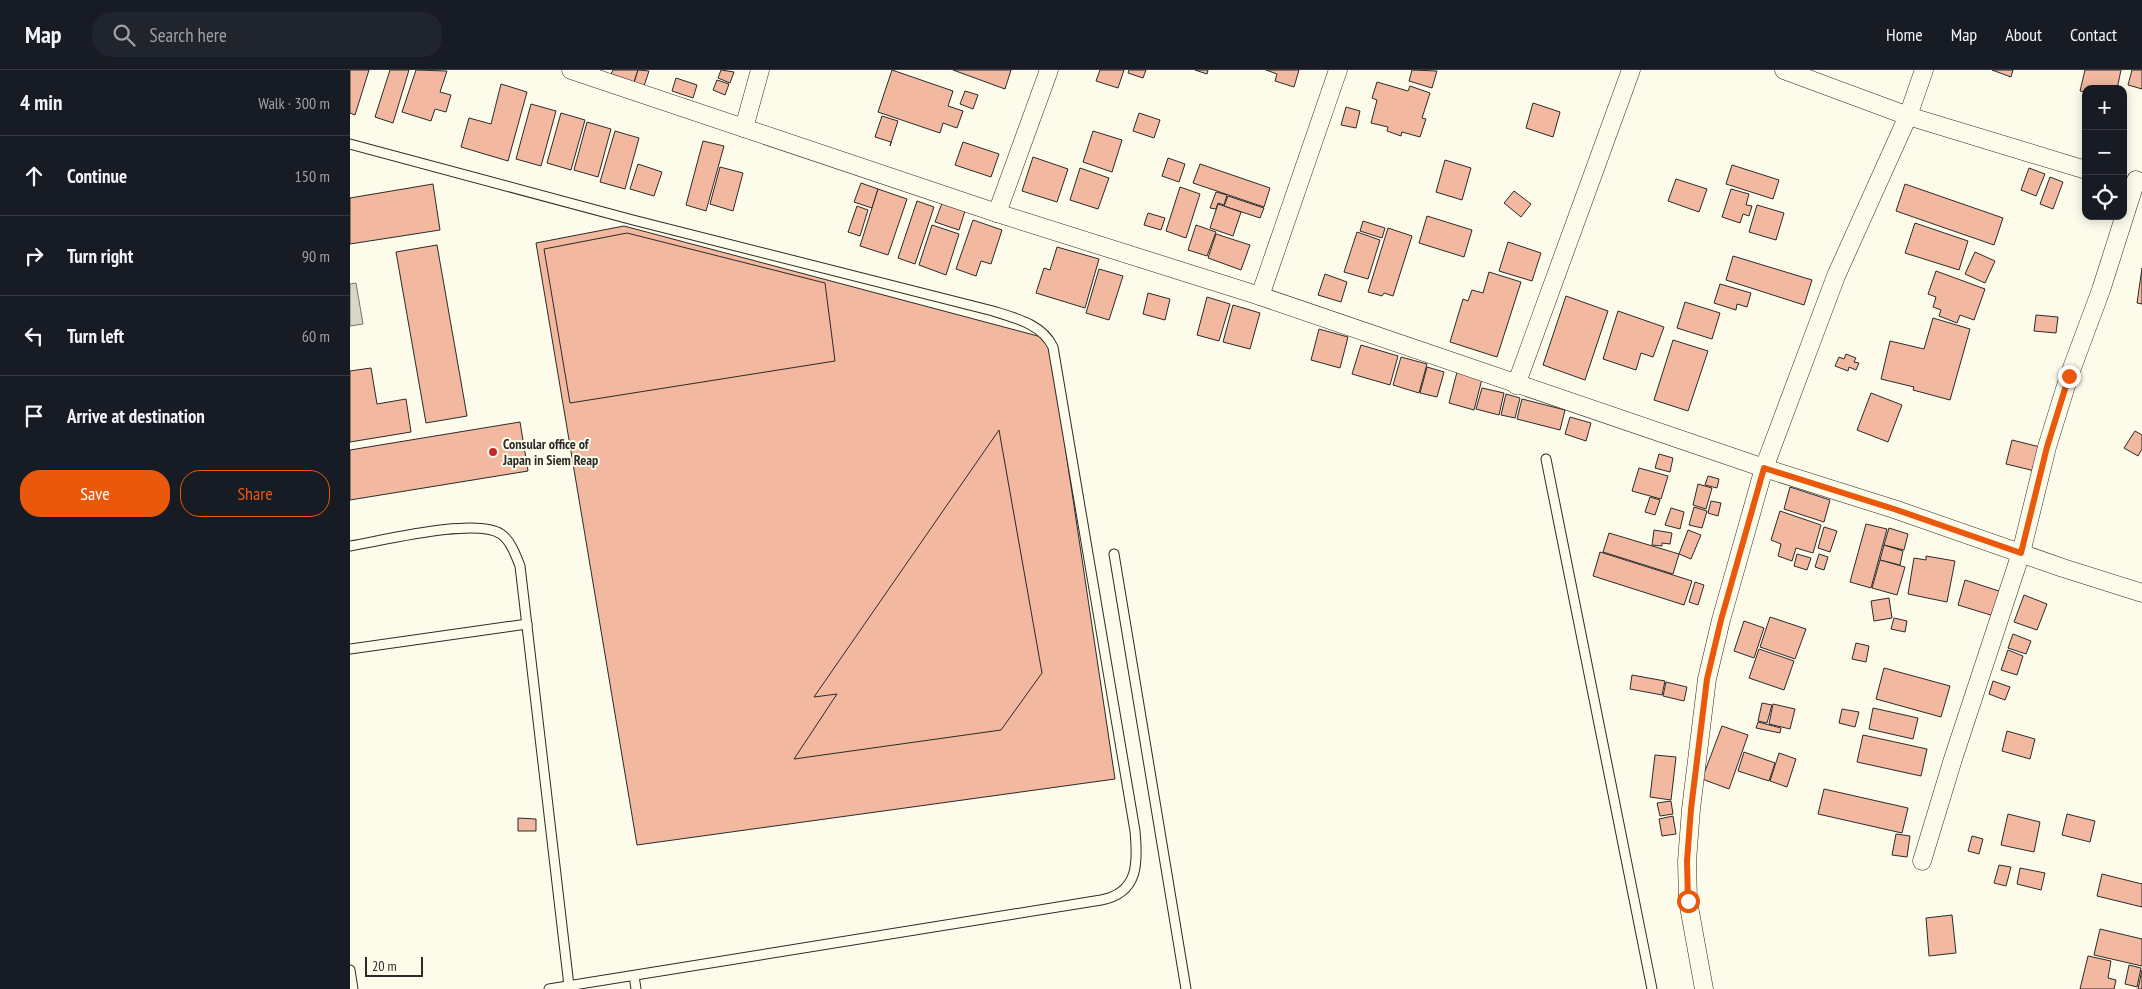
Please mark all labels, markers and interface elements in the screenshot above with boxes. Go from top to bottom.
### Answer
search box [92,12,442,57]
text: Map [25,19,62,50]
icon: search [110,21,138,49]
text: Search here [150,23,227,47]
text: Home [1886,23,1923,46]
text: Map [1951,23,1977,46]
text: About [2005,23,2042,46]
text: Contact [2070,23,2117,46]
map controls [2082,85,2127,220]
button: + [2082,85,2127,130]
text: 4 min [20,89,62,116]
text: Walk · 300 m [258,93,330,113]
button: − [2082,130,2127,175]
icon: ahead [20,162,48,190]
text: Continue [67,164,127,188]
text: 150 m [295,166,330,186]
button: locate [2082,175,2127,220]
icon: right [20,242,48,270]
text: Turn right [67,244,133,268]
text: 90 m [302,246,330,266]
icon: left [20,322,48,350]
text: Turn left [67,324,124,348]
text: 60 m [302,326,330,346]
route end [2058,365,2081,388]
icon: arrive [20,402,48,430]
text: Arrive at destination [67,404,205,428]
place label: Consular office of Japan in Siem Reap [502,435,598,469]
marker: Consular office of Japan in Siem Reap [487,446,499,458]
button: Save [20,470,170,517]
button: Share [180,470,330,517]
route start [1677,890,1700,913]
scale bar [365,954,422,977]
text: 20 m [372,957,397,975]

